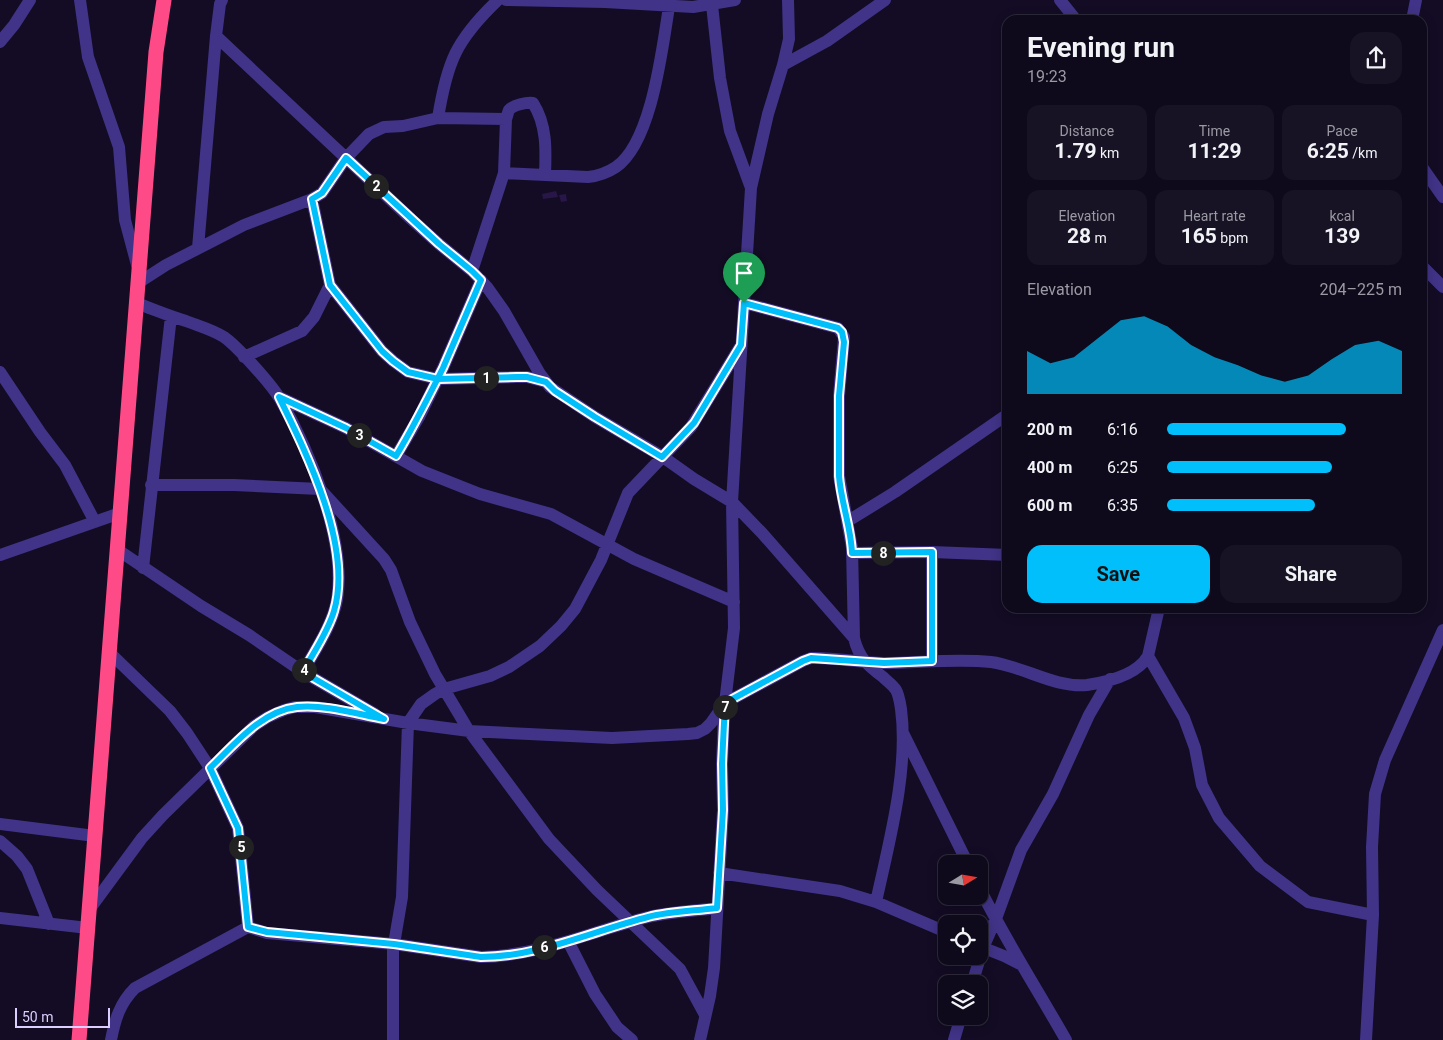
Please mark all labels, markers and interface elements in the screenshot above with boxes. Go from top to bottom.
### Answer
text: Evening run [1027,31,1175,64]
button: share [1350,32,1402,84]
text: 19:23 [1027,67,1067,86]
text: Distance [1060,123,1114,139]
text: Time [1199,123,1230,139]
text: Pace [1327,123,1358,139]
text: 1.79 [1054,139,1097,163]
text: 11:29 [1187,139,1242,163]
text: 6:25 [1307,139,1349,163]
text: km [1097,145,1119,161]
text: /km [1349,145,1378,161]
pin: 2 [364,174,388,198]
text: 2 [372,178,381,194]
text: Elevation [1058,208,1115,224]
text: Heart rate [1183,208,1246,224]
text: kcal [1330,208,1355,224]
text: 28 [1067,224,1091,248]
text: 165 [1181,224,1217,248]
text: 139 [1324,224,1360,248]
text: m [1091,230,1107,246]
text: bpm [1217,230,1248,246]
pin [723,252,765,303]
icon: arrive [730,259,758,287]
text: Elevation [1027,280,1092,299]
text: 204–225 m [1320,280,1402,299]
pin: 1 [474,366,498,390]
text: 1 [482,370,491,386]
text: 200 m [1027,420,1072,439]
text: 6:16 [1107,420,1138,439]
pin: 3 [346,422,372,448]
text: 3 [355,427,364,443]
text: 400 m [1027,458,1072,477]
text: 6:25 [1107,458,1138,477]
text: 600 m [1027,496,1072,515]
text: 6:35 [1107,496,1138,515]
pin: 8 [870,540,896,566]
text: 8 [879,545,888,561]
button: Save [1027,545,1210,603]
button: Share [1220,545,1402,603]
pin: 4 [292,658,316,682]
text: 4 [300,662,309,678]
pin: 7 [712,694,738,720]
text: 7 [721,699,730,715]
pin: 5 [228,834,254,860]
text: 5 [237,839,246,855]
north arrow [938,855,988,905]
map controls [938,855,988,1025]
button: locate [938,915,988,965]
pin: 6 [532,934,556,960]
text: 6 [540,939,549,955]
button: layers [938,975,988,1025]
scale bar [15,1005,110,1028]
text: 50 m [22,1009,54,1025]

